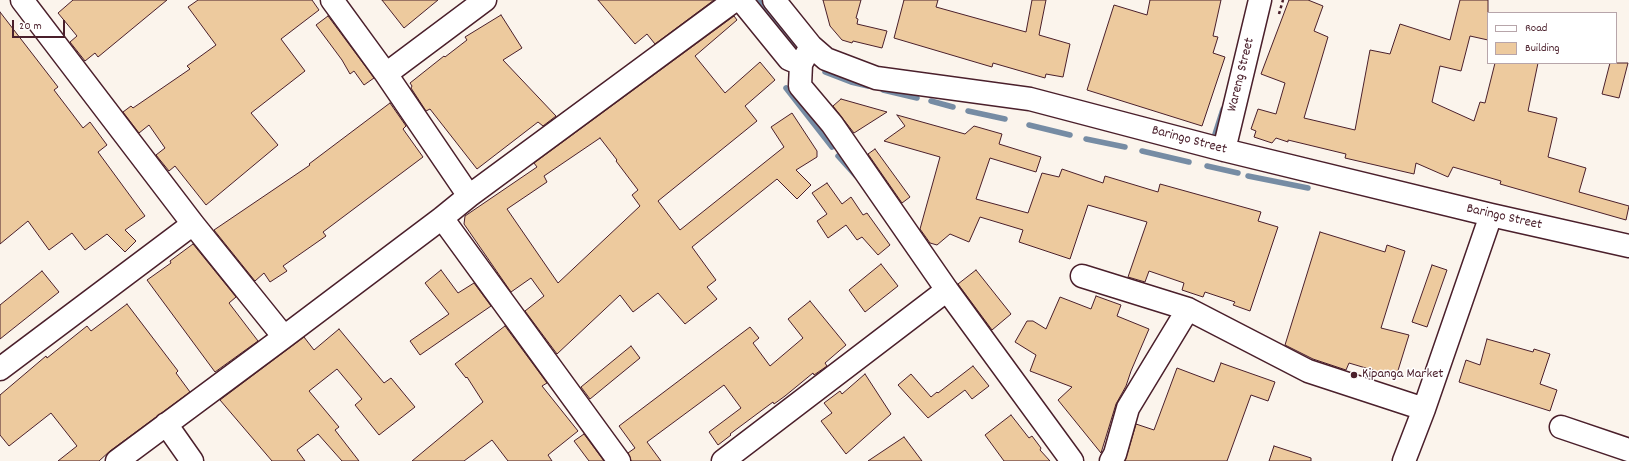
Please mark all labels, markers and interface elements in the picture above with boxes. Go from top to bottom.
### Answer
scale bar [14,12,67,38]
legend [1487,12,1617,64]
text: 20 m [19,18,42,35]
text: Road [1525,20,1547,37]
street label: Wareng Street [1225,36,1259,114]
text: Building [1525,40,1560,57]
street label: Baringo Street [1150,123,1228,159]
street label: Baringo Street [1465,201,1543,235]
place label: Kipanga Market [1362,367,1443,383]
marker: Kipanga Market [1349,370,1359,380]

